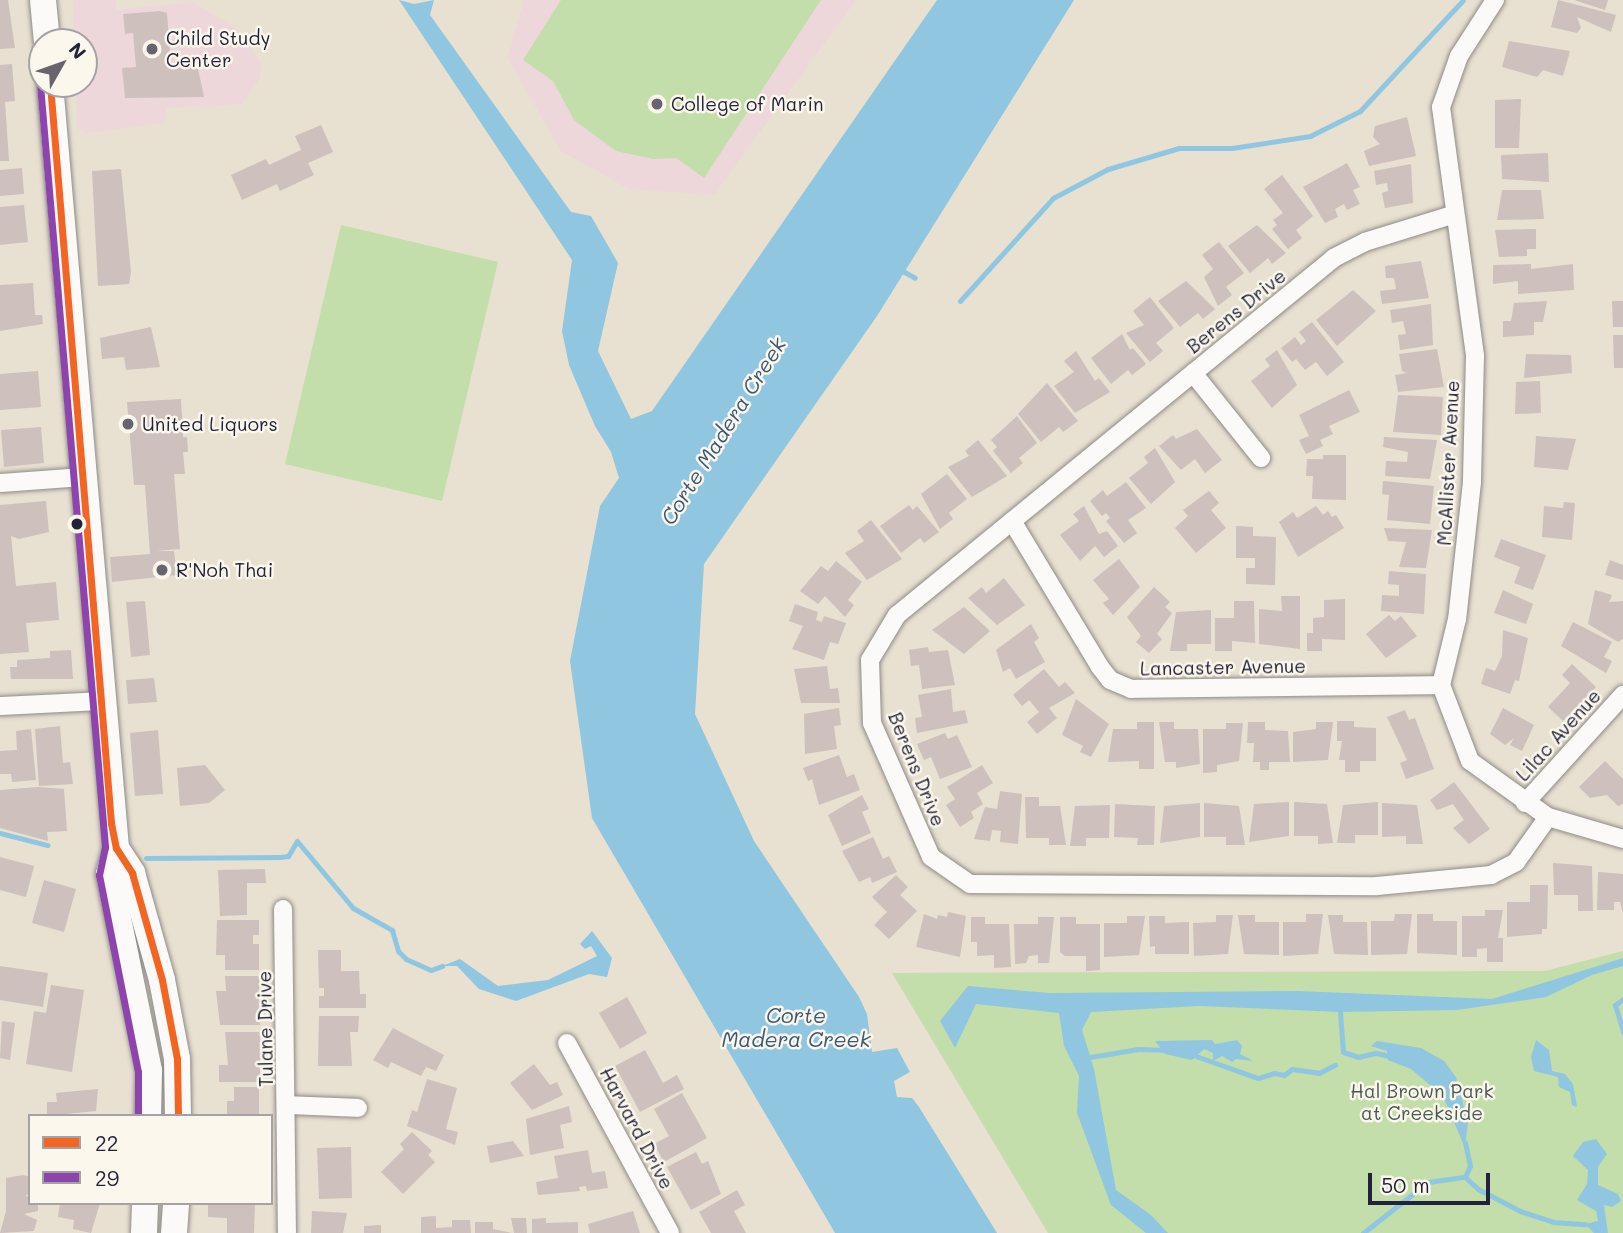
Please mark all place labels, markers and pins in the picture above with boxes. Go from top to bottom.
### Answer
place label: Child Study Center [166,27,270,71]
marker: Child Study Center [144,41,160,57]
place label: College of Marin [671,93,824,115]
marker: College of Marin [649,96,665,112]
place label: United Liquors [142,413,278,435]
marker: United Liquors [120,416,136,432]
unlabelled marker [70,517,84,531]
place label: R'Noh Thai [176,559,273,581]
marker: R'Noh Thai [154,562,170,578]

